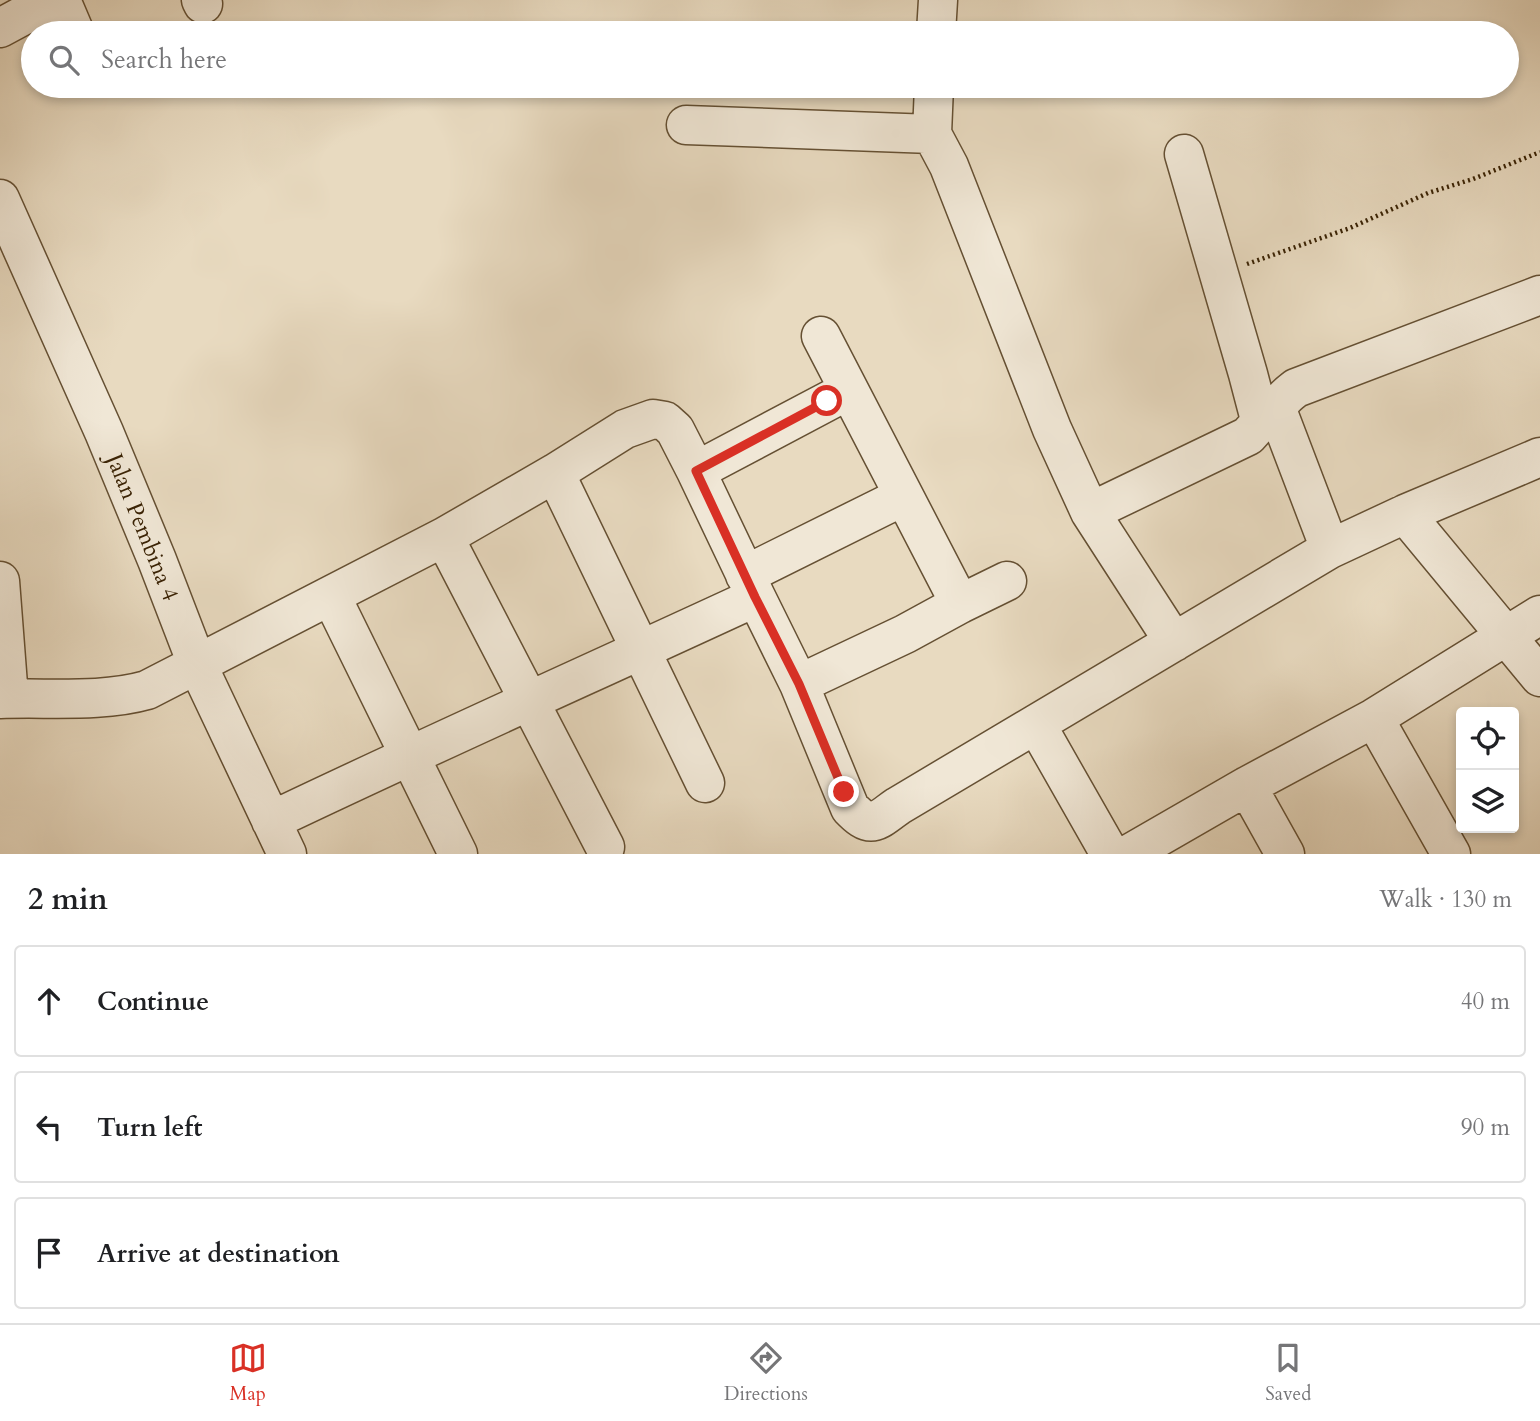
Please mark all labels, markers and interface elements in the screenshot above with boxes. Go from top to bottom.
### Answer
search box [21,21,1519,98]
icon: search [45,41,83,79]
text: Search here [101,42,227,77]
route start [811,385,842,416]
street label: Jalan Pembina 4 [98,446,186,606]
map controls [1456,707,1519,833]
button: locate [1456,707,1519,770]
button: layers [1456,770,1519,833]
route end [828,776,859,807]
text: 2 min [28,879,108,920]
text: Walk · 130 m [1379,884,1512,915]
icon: ahead [30,982,68,1020]
text: Continue [97,984,209,1019]
text: 40 m [1461,986,1510,1017]
icon: left [30,1108,68,1146]
text: Turn left [97,1110,202,1145]
text: 90 m [1461,1112,1510,1143]
icon: arrive [30,1234,68,1272]
text: Arrive at destination [97,1236,340,1271]
tab: Map [229,1339,267,1407]
tab: Directions [724,1339,808,1407]
tab: Saved [1265,1339,1311,1407]

